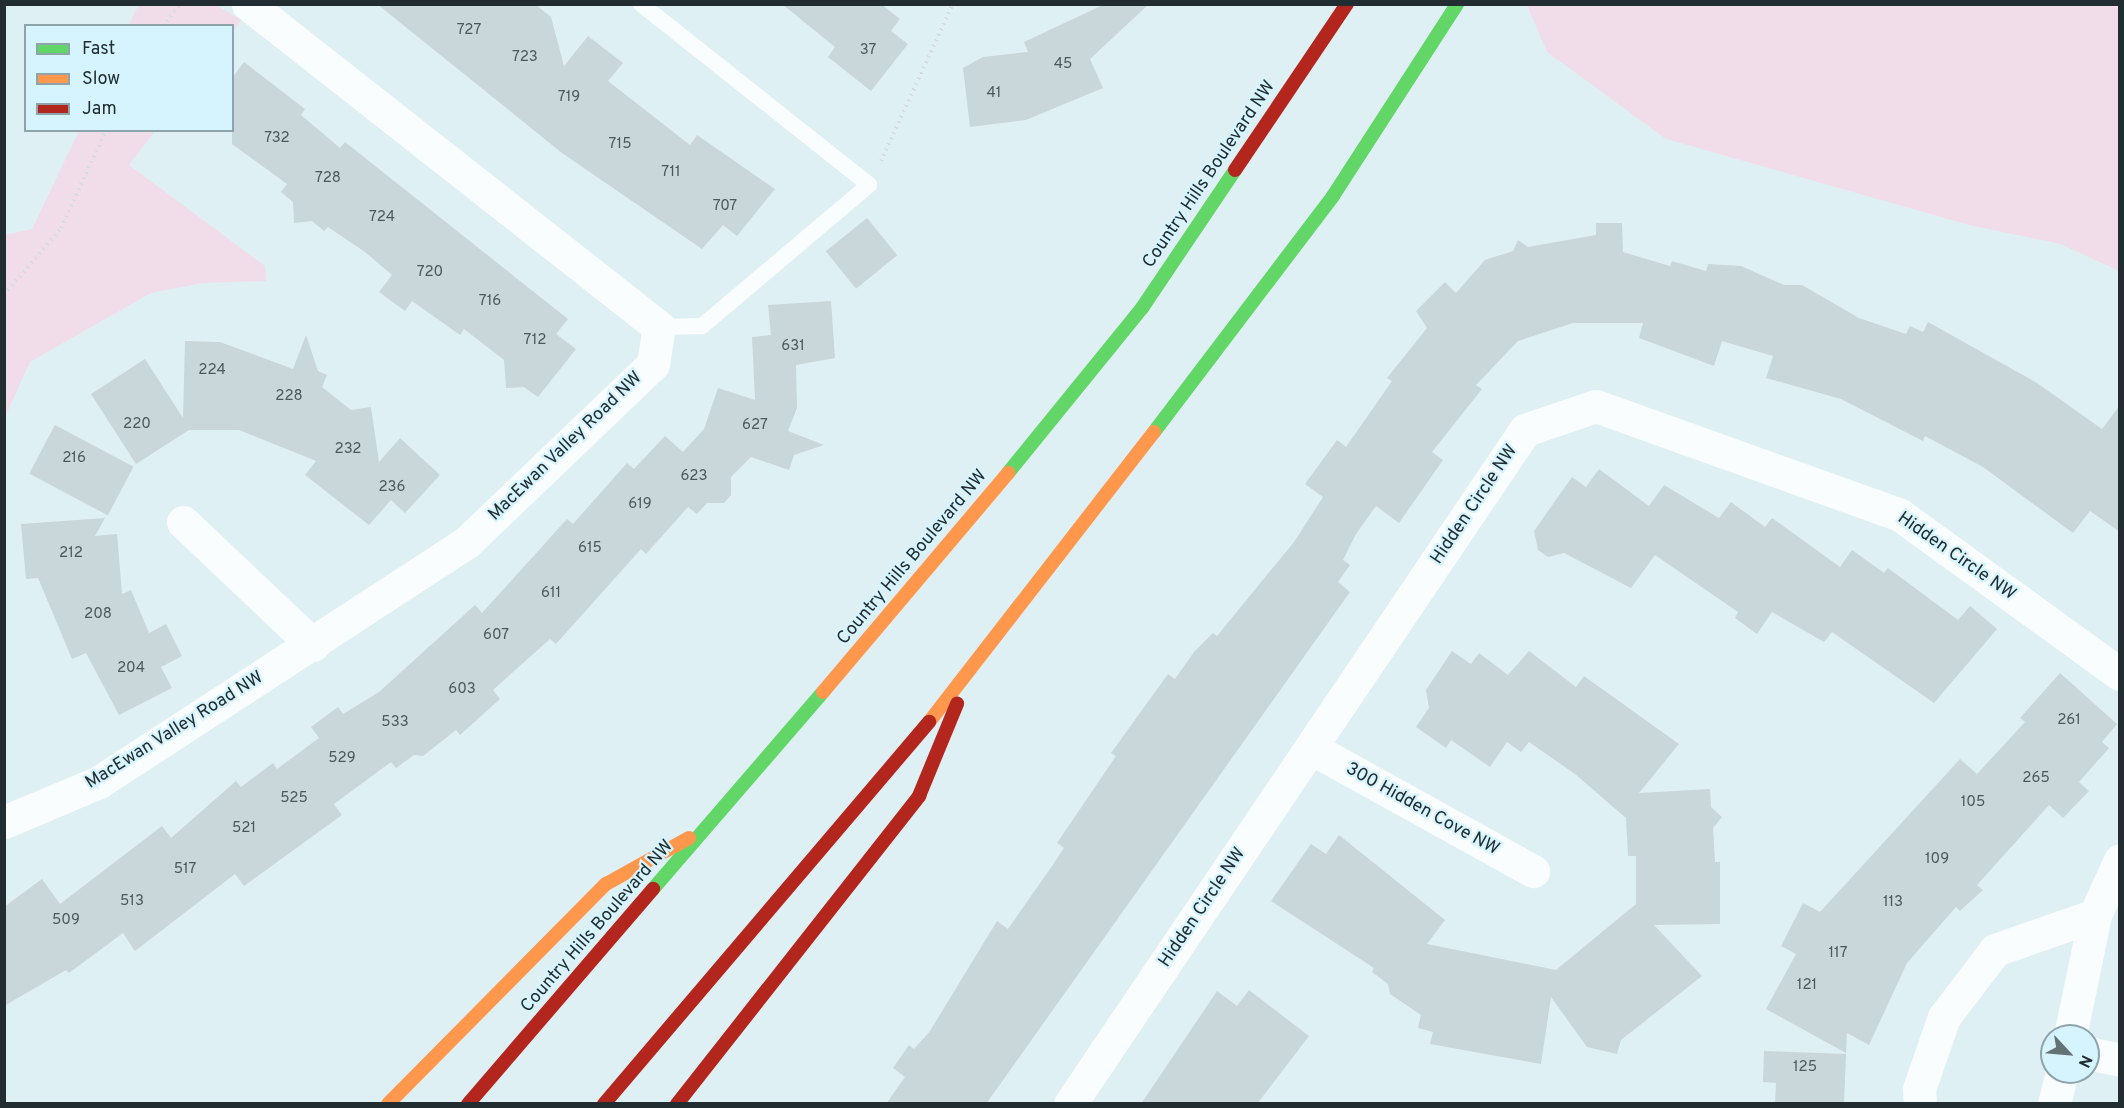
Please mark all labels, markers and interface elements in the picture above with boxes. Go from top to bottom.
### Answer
house number: 727 [457,22,481,40]
legend [24,24,234,132]
text: Fast [82,38,115,61]
house number: 37 [860,42,876,60]
house number: 723 [512,49,538,67]
house number: 45 [1054,56,1072,74]
text: Slow [82,68,120,91]
street label: Country Hills Boulevard NW [1139,77,1281,273]
house number: 41 [987,85,1001,103]
house number: 719 [558,89,580,107]
text: Jam [82,98,117,121]
house number: 732 [264,130,290,148]
house number: 715 [608,136,632,154]
house number: 711 [661,164,681,182]
house number: 728 [315,170,341,188]
house number: 707 [713,198,737,216]
house number: 724 [369,209,395,227]
house number: 720 [417,264,443,282]
house number: 716 [479,293,501,311]
house number: 712 [524,332,546,350]
house number: 631 [781,338,805,356]
house number: 224 [198,362,226,380]
street label: MacEwan Valley Road NW [484,368,648,526]
house number: 228 [275,388,303,406]
house number: 220 [123,416,151,434]
house number: 627 [742,417,768,435]
house number: 232 [334,441,362,459]
street label: Hidden Circle NW [1427,441,1523,569]
house number: 216 [62,450,86,468]
street label: Country Hills Boulevard NW [834,466,992,650]
house number: 623 [680,468,708,486]
house number: 236 [378,479,406,497]
house number: 619 [628,496,652,514]
street label: Hidden Circle NW [1893,508,2019,606]
house number: 615 [578,540,602,558]
house number: 212 [59,545,83,563]
house number: 611 [541,585,561,603]
house number: 208 [84,606,112,624]
house number: 607 [483,627,509,645]
house number: 204 [117,660,145,678]
street label: MacEwan Valley Road NW [82,667,268,795]
house number: 603 [448,681,476,699]
house number: 261 [2057,712,2081,730]
house number: 533 [381,714,409,732]
house number: 529 [328,750,356,768]
street label: 300 Hidden Cove NW [1342,759,1502,861]
house number: 265 [2022,770,2050,788]
house number: 525 [280,790,308,808]
house number: 105 [1961,794,1985,812]
house number: 521 [232,820,256,838]
street label: Country Hills Boulevard NW [517,836,679,1018]
street label: Hidden Circle NW [1155,844,1251,972]
house number: 109 [1925,851,1949,869]
house number: 517 [174,861,196,879]
house number: 513 [120,893,144,911]
house number: 113 [1883,894,1903,912]
house number: 509 [52,912,80,930]
house number: 117 [1829,945,1847,963]
house number: 121 [1797,977,1817,995]
north arrow [2040,1024,2100,1084]
text: N [2073,1051,2096,1071]
house number: 125 [1793,1059,1817,1077]

